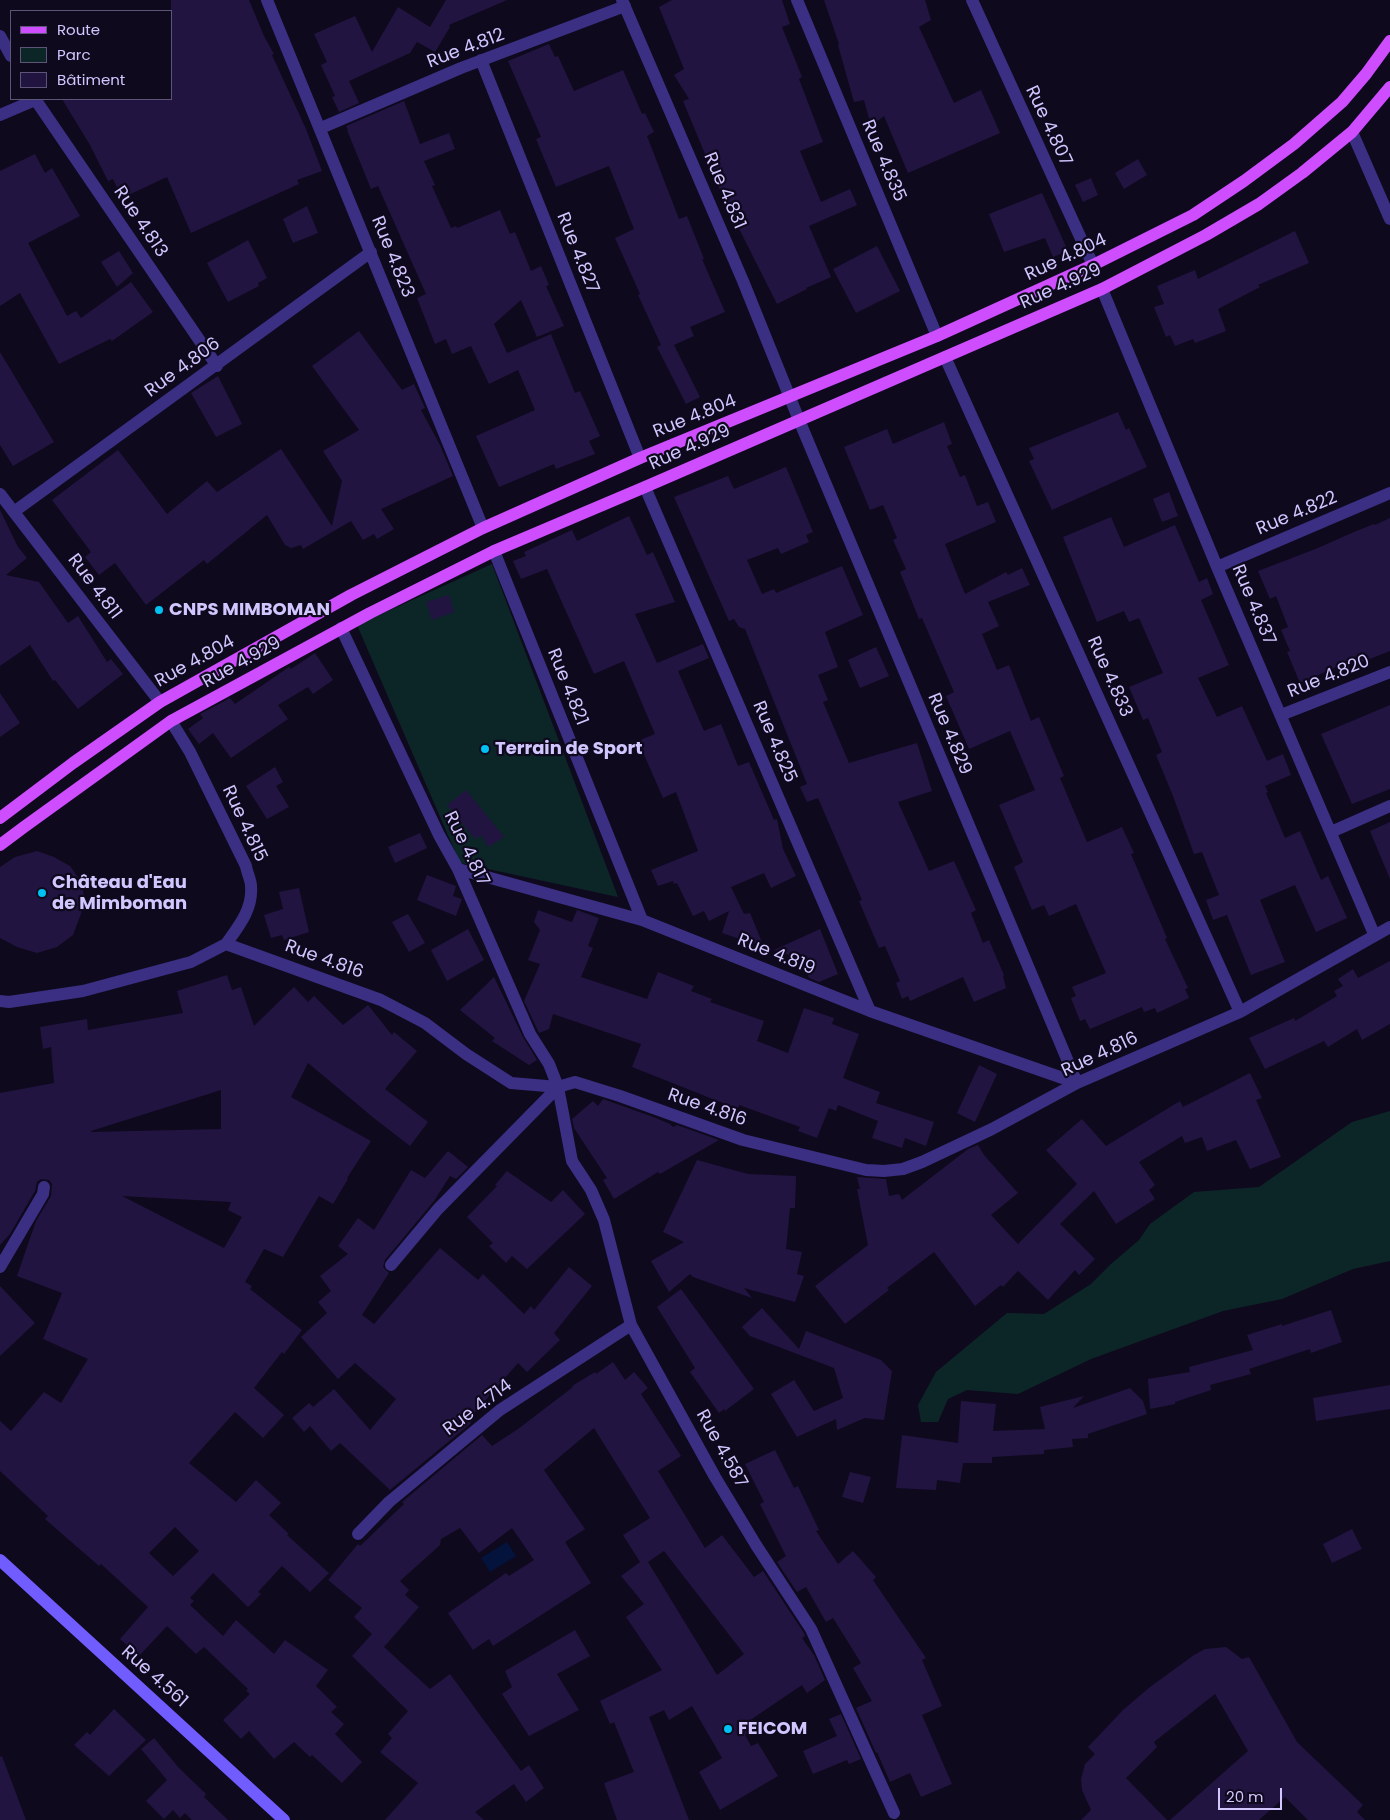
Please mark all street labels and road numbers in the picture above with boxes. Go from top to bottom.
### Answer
street label: Rue 4.812 [424,24,508,74]
street label: Rue 4.807 [1020,82,1076,170]
street label: Rue 4.835 [856,117,910,205]
street label: Rue 4.831 [698,149,750,233]
street label: Rue 4.813 [108,182,172,262]
street label: Rue 4.827 [551,210,603,296]
street label: Rue 4.823 [366,213,418,301]
street label: Rue 4.804 [1022,230,1110,286]
street label: Rue 4.929 [1017,260,1105,314]
street label: Rue 4.806 [141,334,225,402]
street label: Rue 4.804 [650,391,740,443]
street label: Rue 4.929 [646,421,734,475]
street label: Rue 4.822 [1253,487,1341,541]
street label: Rue 4.811 [62,550,126,624]
street label: Rue 4.837 [1226,562,1280,648]
street label: Rue 4.804 [151,631,239,693]
street label: Rue 4.929 [199,633,285,693]
street label: Rue 4.833 [1082,633,1136,721]
street label: Rue 4.821 [542,645,592,729]
street label: Rue 4.820 [1285,651,1373,703]
street label: Rue 4.829 [922,690,976,778]
street label: Rue 4.825 [747,698,801,786]
street label: Rue 4.815 [217,782,271,866]
street label: Rue 4.817 [439,808,493,890]
street label: Rue 4.819 [734,930,818,980]
street label: Rue 4.816 [282,936,366,984]
street label: Rue 4.816 [1058,1028,1142,1082]
street label: Rue 4.816 [665,1084,749,1132]
street label: Rue 4.714 [439,1375,517,1441]
street label: Rue 4.587 [691,1406,751,1492]
street label: Rue 4.561 [116,1642,192,1712]

